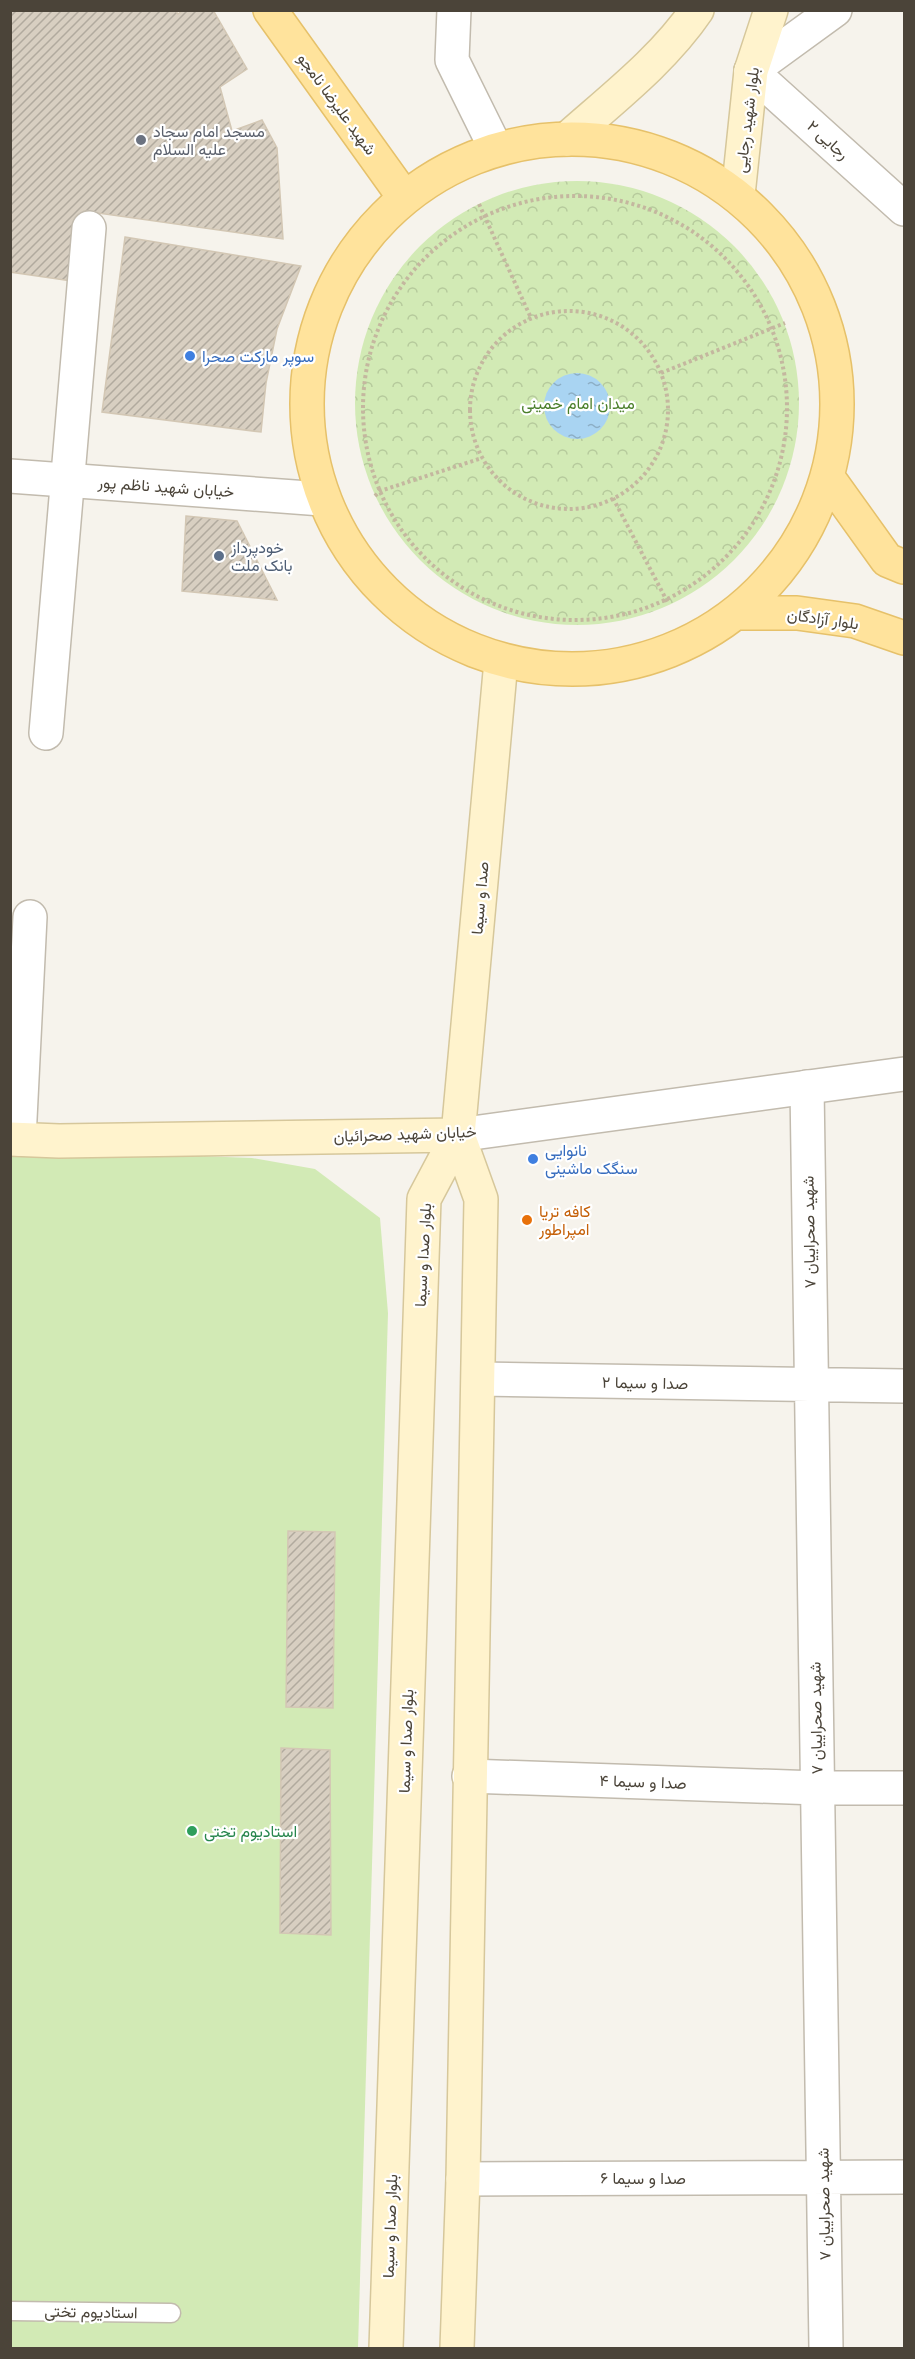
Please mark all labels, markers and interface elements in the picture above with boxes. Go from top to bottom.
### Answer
street label: شهید علیرضا نامجو [293,50,380,159]
street label: بلوار شهید رجایی [732,66,764,174]
street label: رجایی ۲ [803,117,852,164]
place label: مسجد امام سجاد علیه السلام [153,123,265,160]
marker: مسجد امام سجاد علیه السلام [134,133,148,147]
place label: سوپر مارکت صحرا [202,348,314,368]
marker: سوپر مارکت صحرا [183,349,197,363]
park label: میدان امام خمینی [521,395,635,414]
street label: خیابان شهید ناظم پور [96,474,235,503]
place label: خودپرداز بانک ملت [230,539,292,575]
marker: خودپرداز بانک ملت [212,549,226,563]
street label: بلوار آزادگان [786,606,860,634]
street label: صدا و سیما [468,861,494,935]
street label: خیابان شهید صحرائیان [333,1123,477,1147]
place label: نانوایی سنگک ماشینی [545,1142,638,1179]
marker: نانوایی سنگک ماشینی [526,1152,540,1166]
street label: شهید صحراییان ۷ [800,1175,820,1288]
street label: بلوار صدا و سیما [412,1203,436,1307]
place label: کافه تریا امپراطور [538,1203,591,1241]
marker: کافه تریا امپراطور [520,1213,534,1227]
street label: صدا و سیما ۲ [602,1374,688,1394]
street label: شهید صحراییان ۷ [807,1661,827,1774]
street label: بلوار صدا و سیما [396,1689,418,1793]
street label: صدا و سیما ۴ [599,1772,687,1794]
place label: استادیوم تختی [204,1823,297,1842]
marker: استادیوم تختی [185,1824,199,1838]
street label: شهید صحراییان ۷ [815,2147,835,2260]
street label: صدا و سیما ۶ [600,2170,686,2189]
street label: بلوار صدا و سیما [380,2174,402,2278]
street label: استادیوم تختی [44,2303,138,2323]

